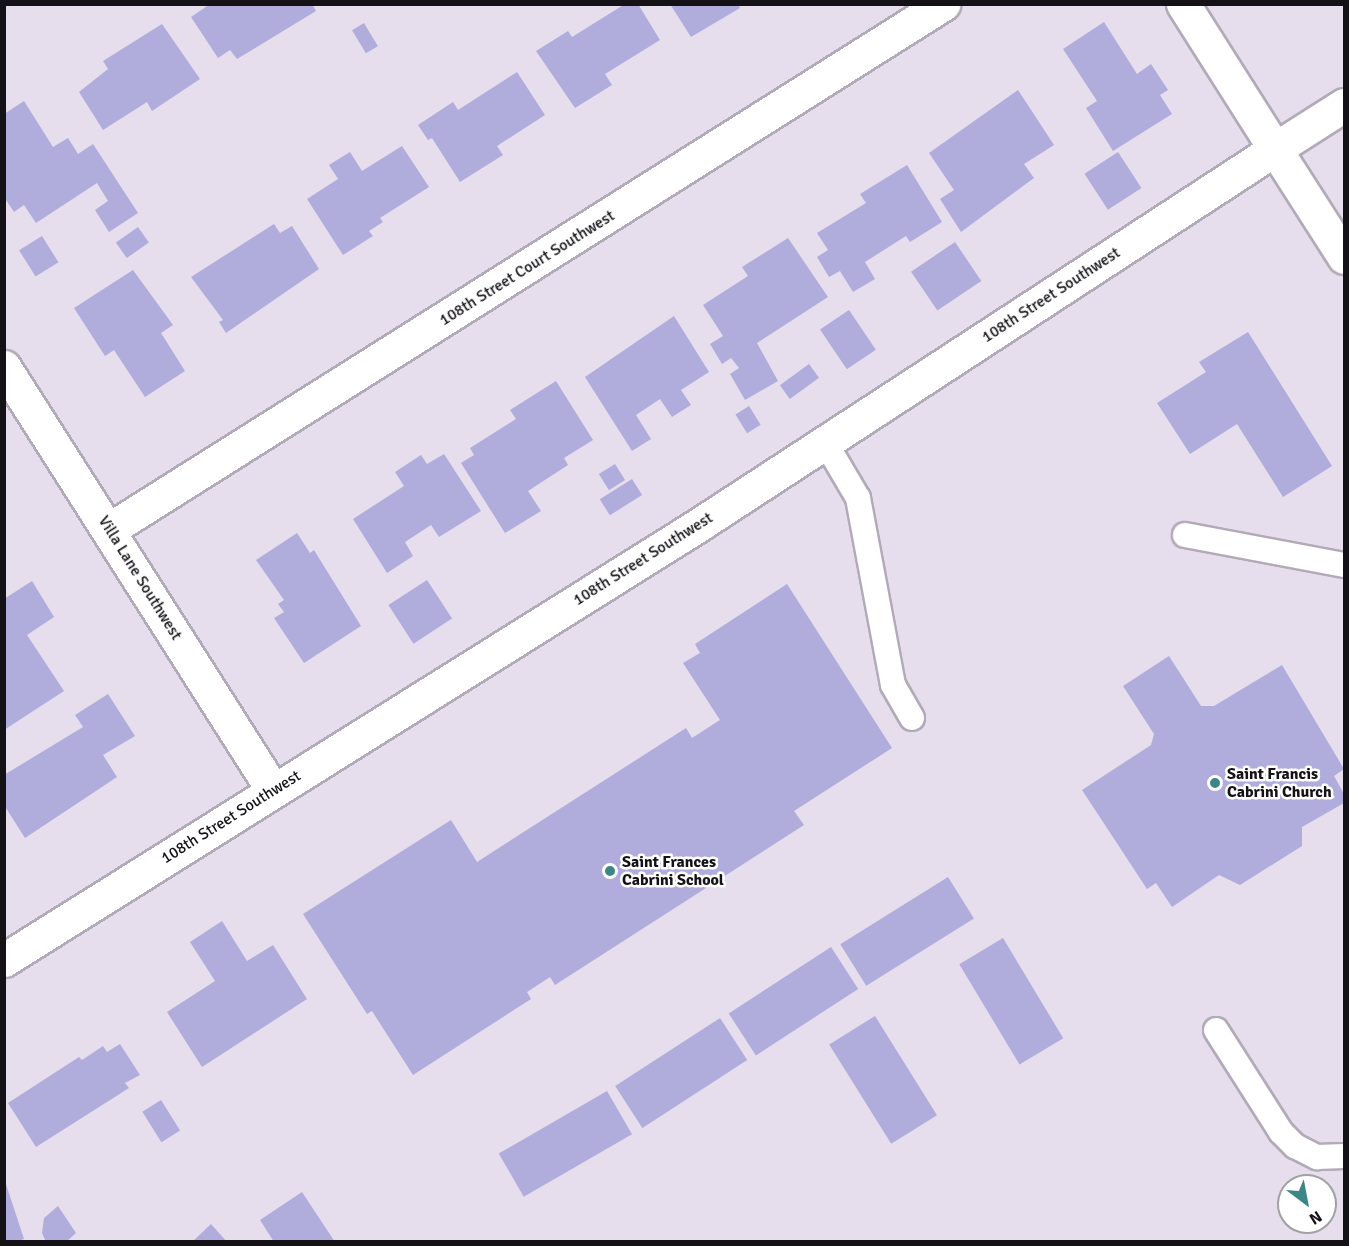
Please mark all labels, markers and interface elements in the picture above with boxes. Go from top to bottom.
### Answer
street label: 108th Street Court Southwest [436,206,618,330]
street label: 108th Street Southwest [978,243,1124,347]
street label: 108th Street Southwest [570,508,716,610]
street label: Villa Lane Southwest [94,512,186,644]
place label: Saint Francis Cabrini Church [1227,764,1332,802]
street label: 108th Street Southwest [158,766,304,868]
marker: Saint Francis Cabrini Church [1208,776,1222,790]
place label: Saint Frances Cabrini School [622,852,724,890]
marker: Saint Frances Cabrini School [603,864,617,878]
north arrow [1277,1174,1337,1234]
text: N [1305,1206,1326,1229]

